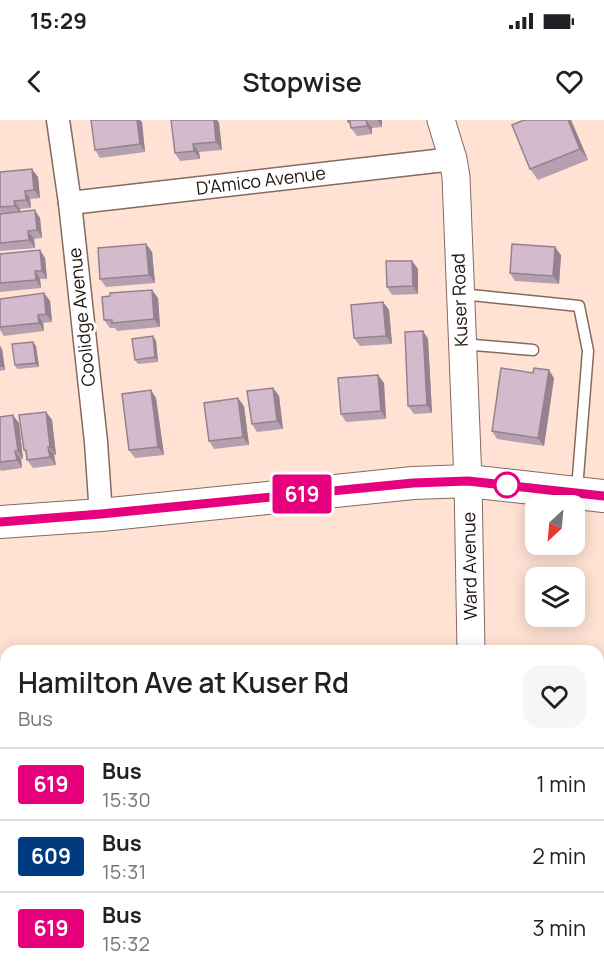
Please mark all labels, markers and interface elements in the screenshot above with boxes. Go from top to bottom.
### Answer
text: 15:29 [30,6,87,36]
text: Stopwise [242,63,362,100]
icon: back [18,65,51,98]
icon: heart [553,65,586,98]
street label: D'Amico Avenue [195,160,327,200]
street label: Coolidge Avenue [62,246,100,388]
street label: Kuser Road [445,253,473,347]
unlabelled marker [494,472,520,498]
line badge: 619 [268,474,336,514]
text: 619 [285,480,320,508]
north arrow [525,495,585,555]
map controls [525,495,585,627]
street label: Ward Avenue [456,512,482,620]
button: layers [525,567,585,627]
text: Hamilton Ave at Kuser Rd [18,663,349,701]
button: heart [523,665,586,728]
text: Bus [18,705,53,732]
text: Bus [102,756,142,786]
text: 1 min [536,769,586,799]
text: 619 [34,770,69,798]
text: 15:30 [102,786,151,813]
text: Bus [102,828,142,858]
text: 2 min [532,841,586,871]
text: 609 [31,842,71,870]
text: 15:31 [102,858,146,885]
text: Bus [102,900,142,930]
text: 3 min [533,913,586,943]
text: 619 [34,914,69,942]
text: 15:32 [102,930,150,957]

